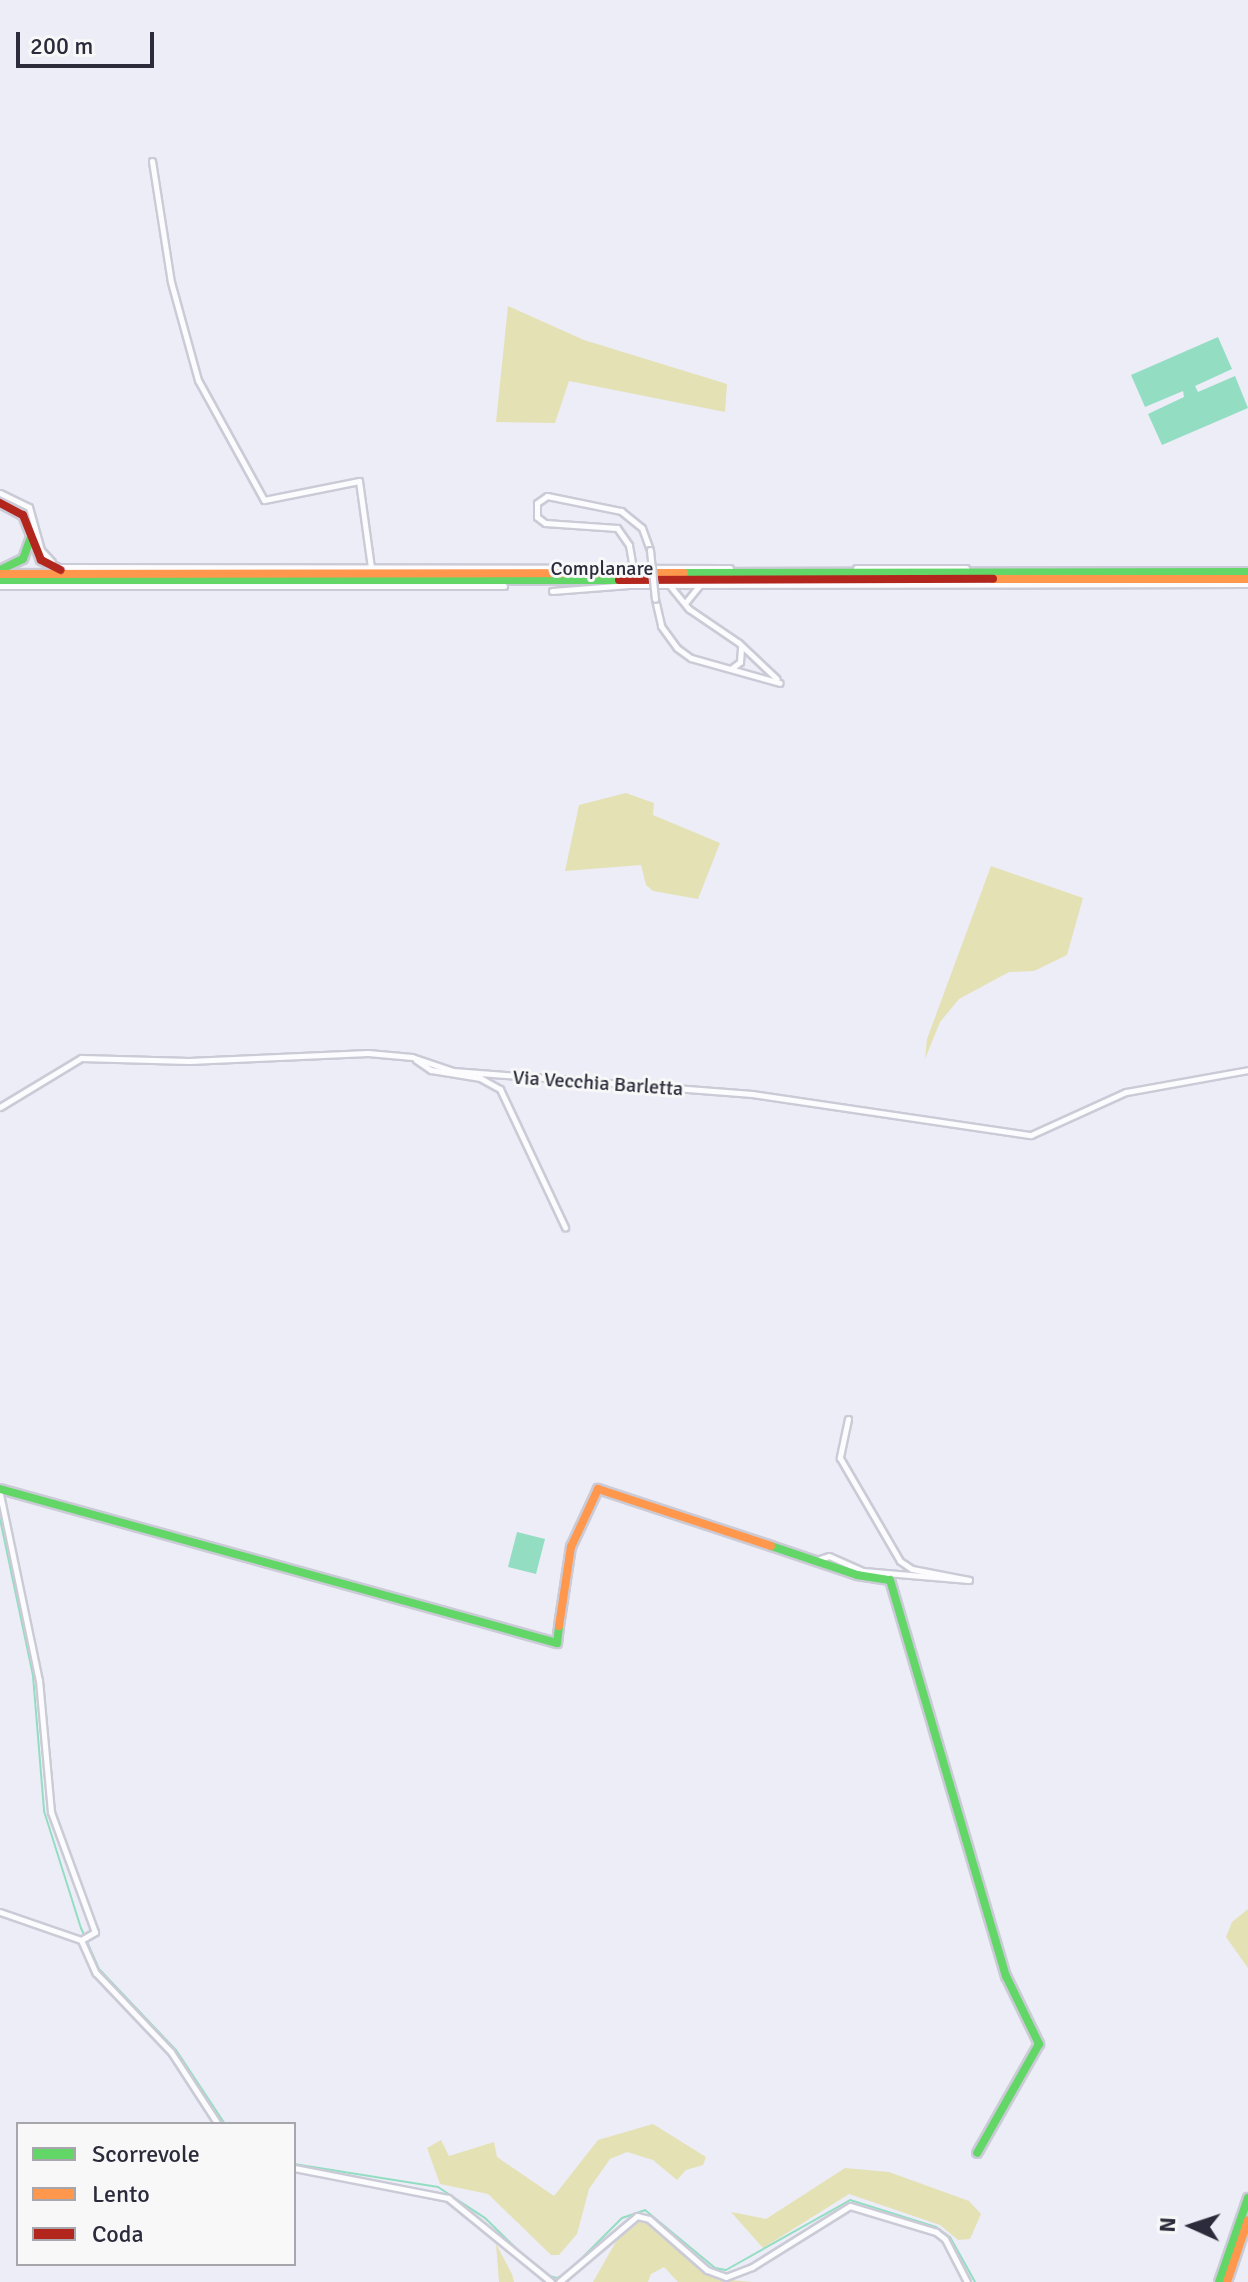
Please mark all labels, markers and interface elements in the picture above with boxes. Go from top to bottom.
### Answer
scale bar [20,16,158,66]
text: 200 m [30,31,93,61]
street label: Complanare [551,556,653,580]
street label: Via Vecchia Barletta [512,1065,684,1101]
legend [16,2122,296,2266]
text: Scorrevole [92,2139,200,2169]
text: Lento [92,2179,150,2209]
north arrow [1152,2186,1232,2266]
text: N [1154,2216,1181,2233]
text: Coda [92,2219,144,2249]

